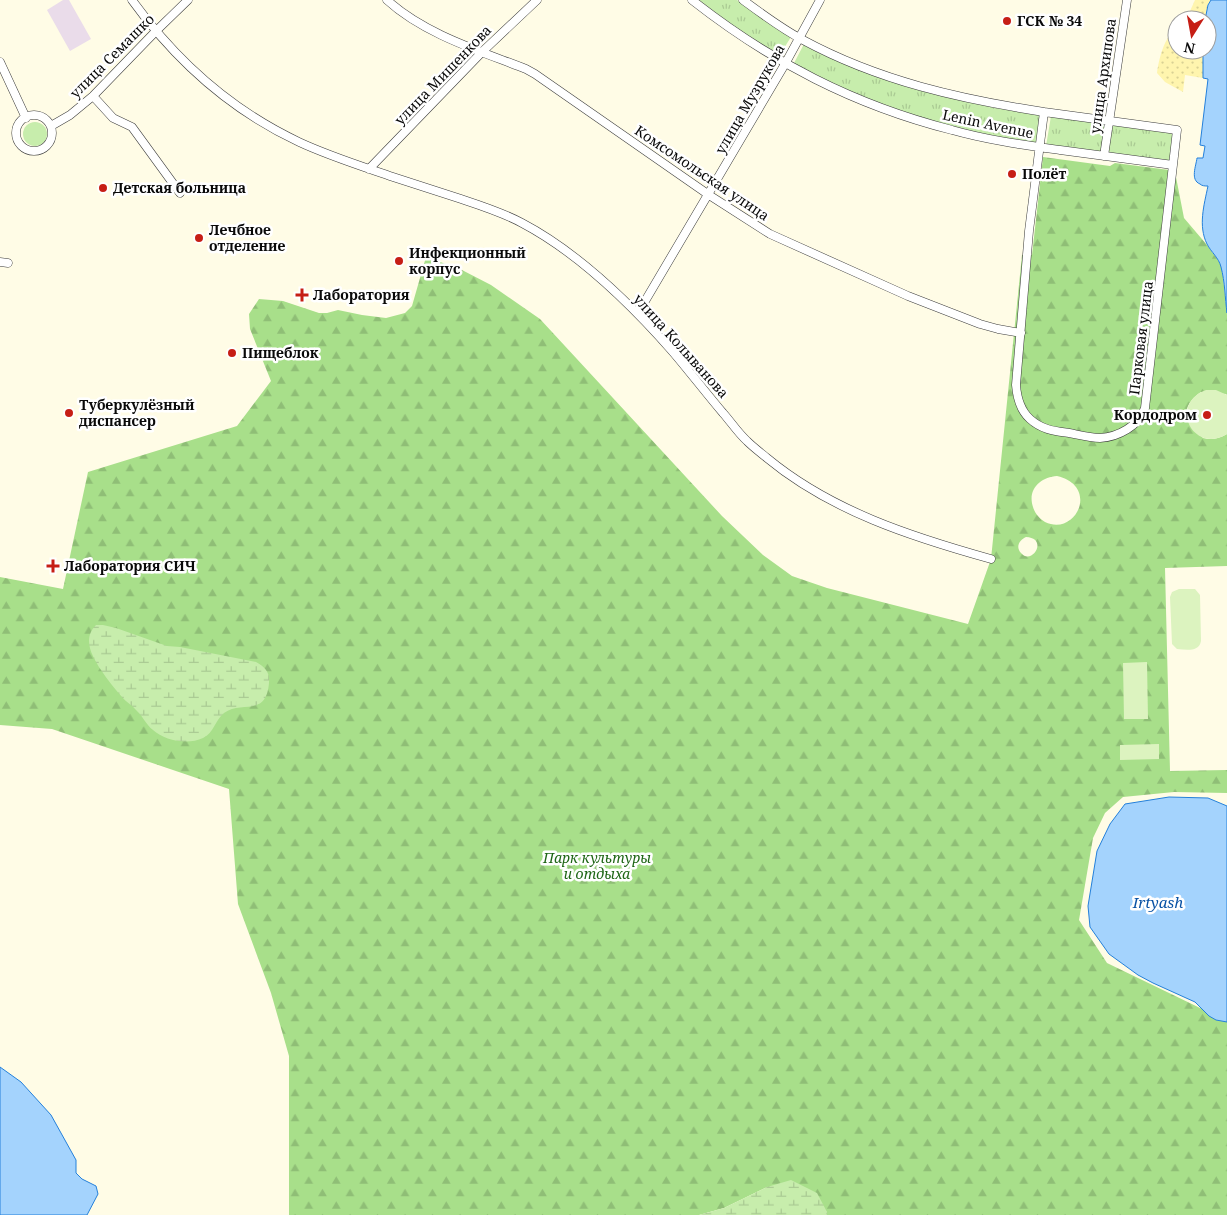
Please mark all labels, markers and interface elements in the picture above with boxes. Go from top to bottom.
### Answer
street label: улица Семашко [65,9,158,102]
north arrow [1167,10,1217,60]
place label: ГСК № 34 [1017,11,1082,30]
marker: ГСК № 34 [1001,15,1013,27]
street label: улица Архипова [1085,17,1120,135]
street label: улица Мишенкова [390,21,495,129]
text: N [1182,38,1197,59]
street label: улица Музрукова [710,40,789,157]
street label: Lenin Avenue [941,105,1035,142]
street label: Комсомольская улица [631,120,773,225]
place label: Полёт [1022,164,1066,183]
marker: Полёт [1006,168,1018,180]
place label: Детская больница [113,178,246,197]
marker: Детская больница [97,182,109,194]
place label: Лечбное отделение [209,220,286,255]
marker: Лечбное отделение [193,232,205,244]
place label: Инфекционный корпус [409,243,526,278]
marker: Инфекционный корпус [393,255,405,267]
street label: Парковая улица [1124,280,1157,396]
place label: Лаборатория [313,285,410,304]
marker: Лаборатория [295,288,309,302]
street label: улица Колыванова [630,290,733,402]
place label: Пищеблок [242,343,319,362]
marker: Пищеблок [226,347,238,359]
place label: Туберкулёзный диспансер [79,395,195,430]
place label: Кордодром [1114,405,1197,424]
marker: Туберкулёзный диспансер [63,407,75,419]
marker: Кордодром [1201,409,1213,421]
place label: Лаборатория СИЧ [64,556,196,575]
marker: Лаборатория СИЧ [46,559,60,573]
park label: Парк культуры и отдыха [542,848,651,883]
water label: Irtyash [1132,892,1183,912]

